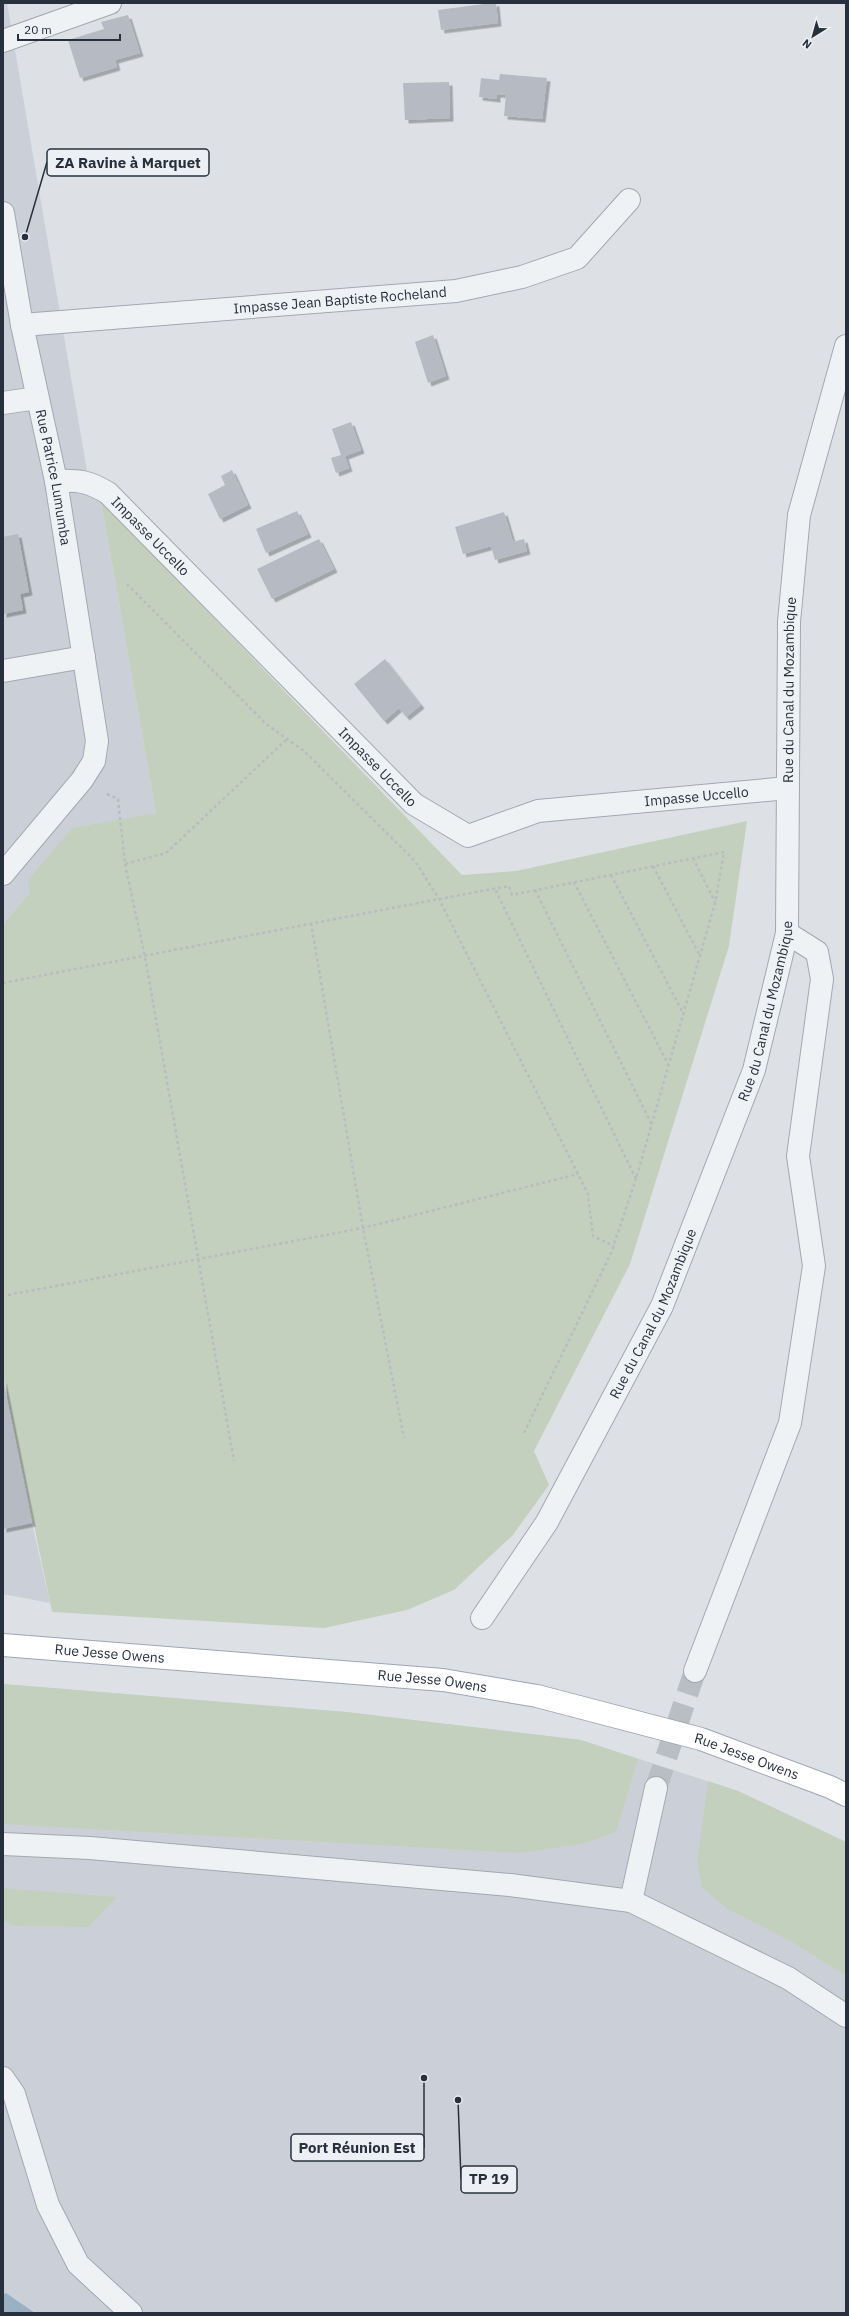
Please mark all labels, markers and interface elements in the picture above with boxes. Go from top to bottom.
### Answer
scale bar [18,16,120,42]
north arrow [793,16,833,56]
text: 20 m [24,22,52,37]
text: N [800,36,814,52]
callout: ZA Ravine à Marquet [47,149,209,176]
text: ZA Ravine à Marquet [55,153,201,172]
street label: Impasse Jean Baptiste Rocheland [233,283,447,317]
street label: Rue Patrice Lumumba [32,407,75,547]
street label: Impasse Uccello [107,493,194,580]
street label: Rue du Canal du Mozambique [779,596,800,783]
street label: Impasse Uccello [335,724,421,811]
street label: Impasse Uccello [644,783,750,810]
street label: Rue du Canal du Mozambique [734,920,796,1104]
street label: Rue du Canal du Mozambique [605,1226,700,1402]
street label: Rue Jesse Owens [54,1640,166,1667]
street label: Rue Jesse Owens [377,1666,489,1696]
street label: Rue Jesse Owens [692,1729,802,1784]
callout: Port Réunion Est [291,2134,424,2161]
text: Port Réunion Est [298,2138,416,2157]
callout: TP 19 [461,2166,517,2193]
text: TP 19 [469,2169,509,2188]

